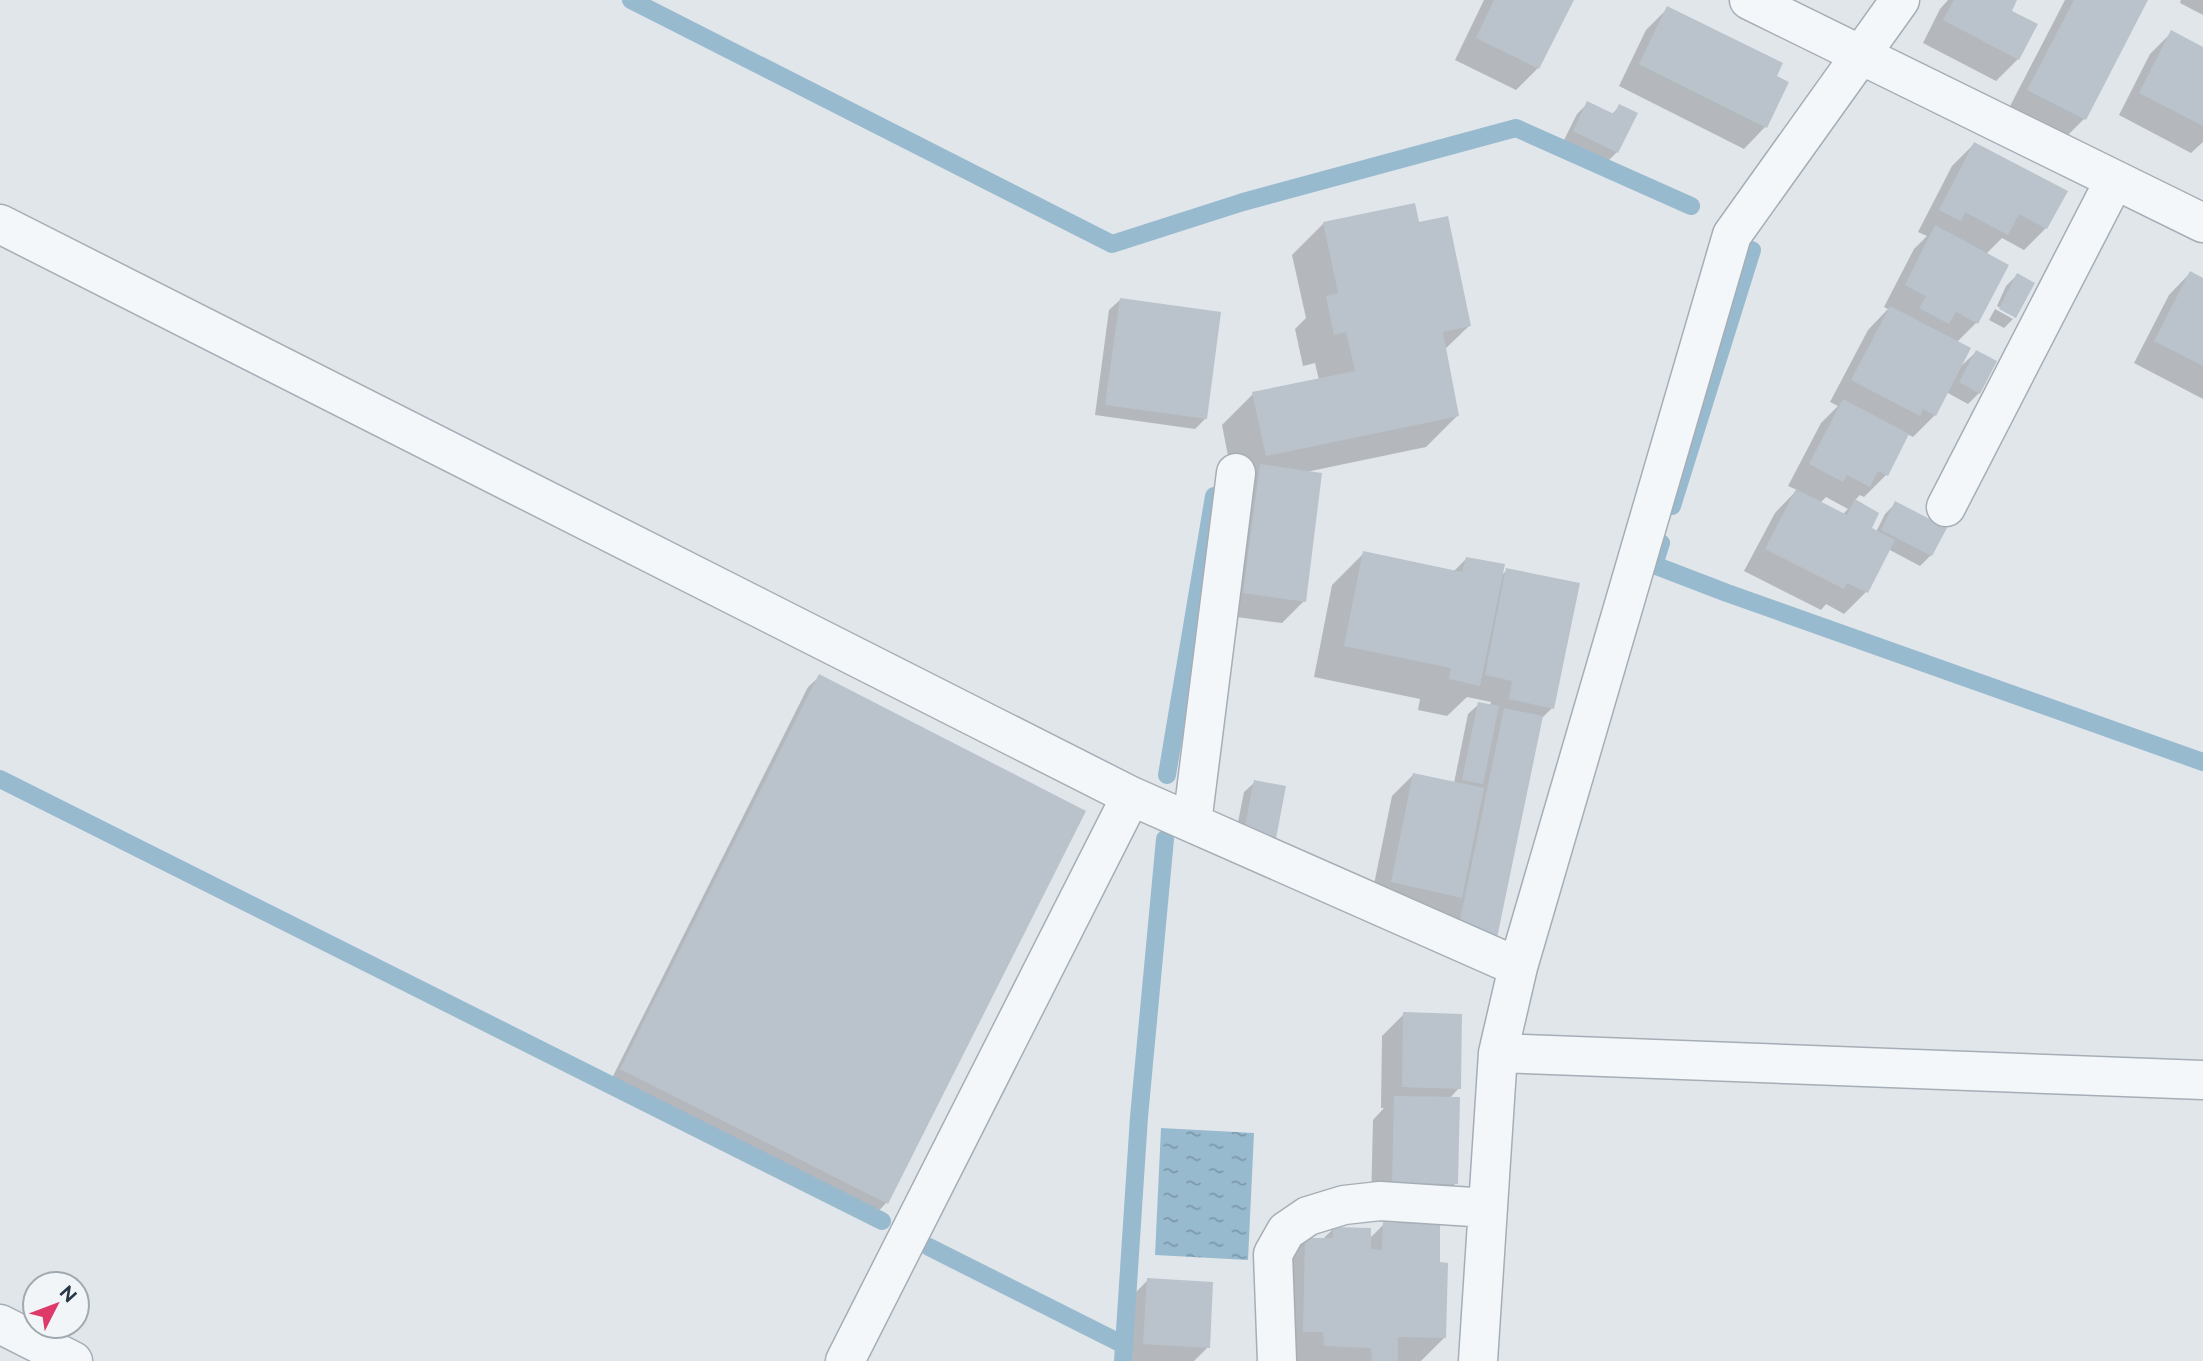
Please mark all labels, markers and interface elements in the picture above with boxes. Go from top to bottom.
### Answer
north arrow [21,1270,91,1340]
text: N [56,1281,82,1306]

